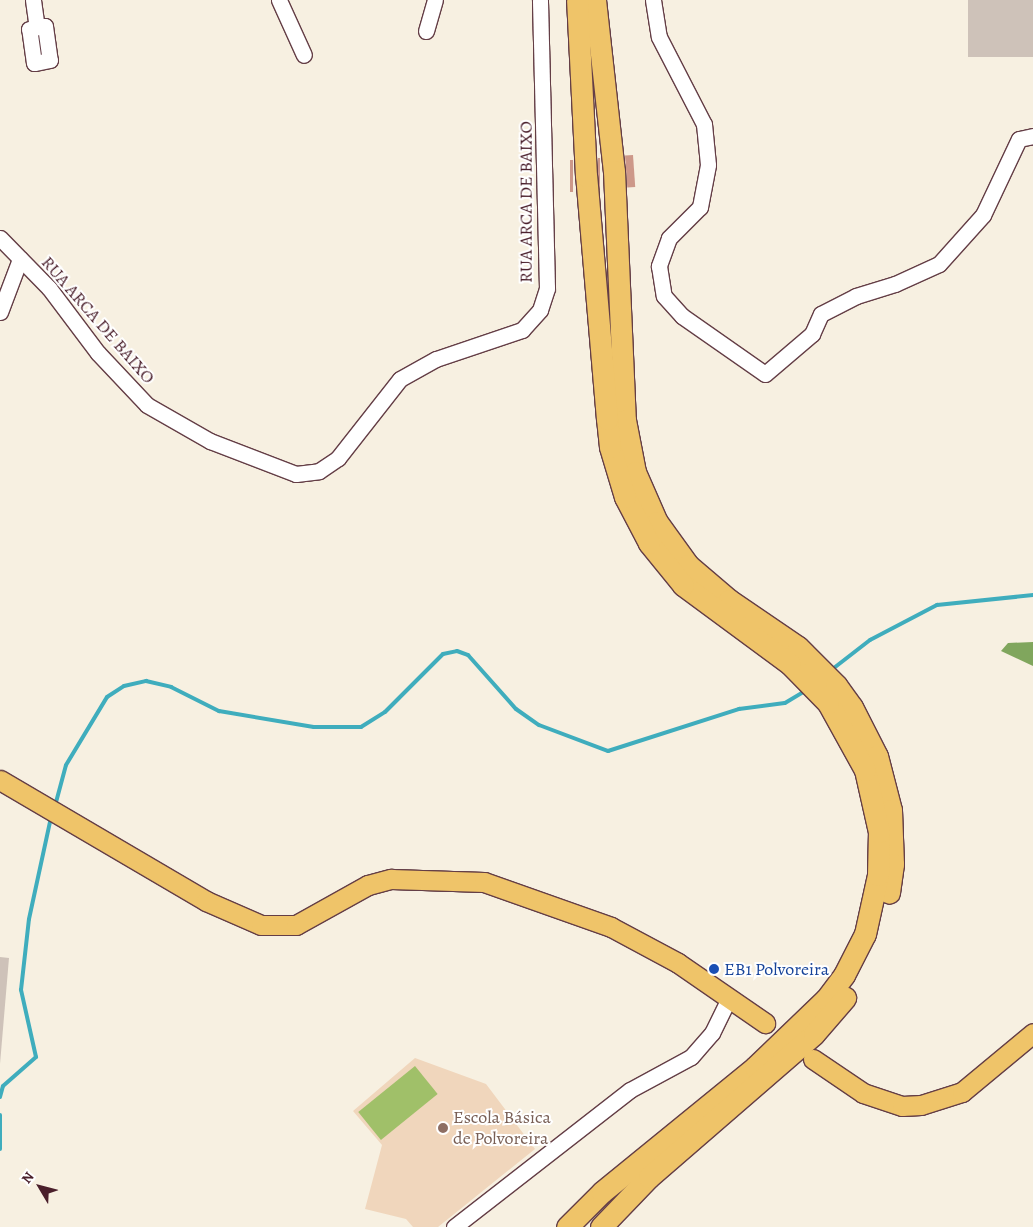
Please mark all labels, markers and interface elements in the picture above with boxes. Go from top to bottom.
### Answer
street label: RUA ARCA DE BAIXO [515,121,537,283]
street label: RUA ARCA DE BAIXO [37,252,159,388]
place label: EB1 Polvoreira [724,958,829,980]
marker: EB1 Polvoreira [708,963,720,975]
place label: Escola Básica de Polvoreira [453,1107,551,1150]
marker: Escola Básica de Polvoreira [437,1122,449,1134]
north arrow [15,1162,65,1212]
text: N [17,1168,38,1187]

